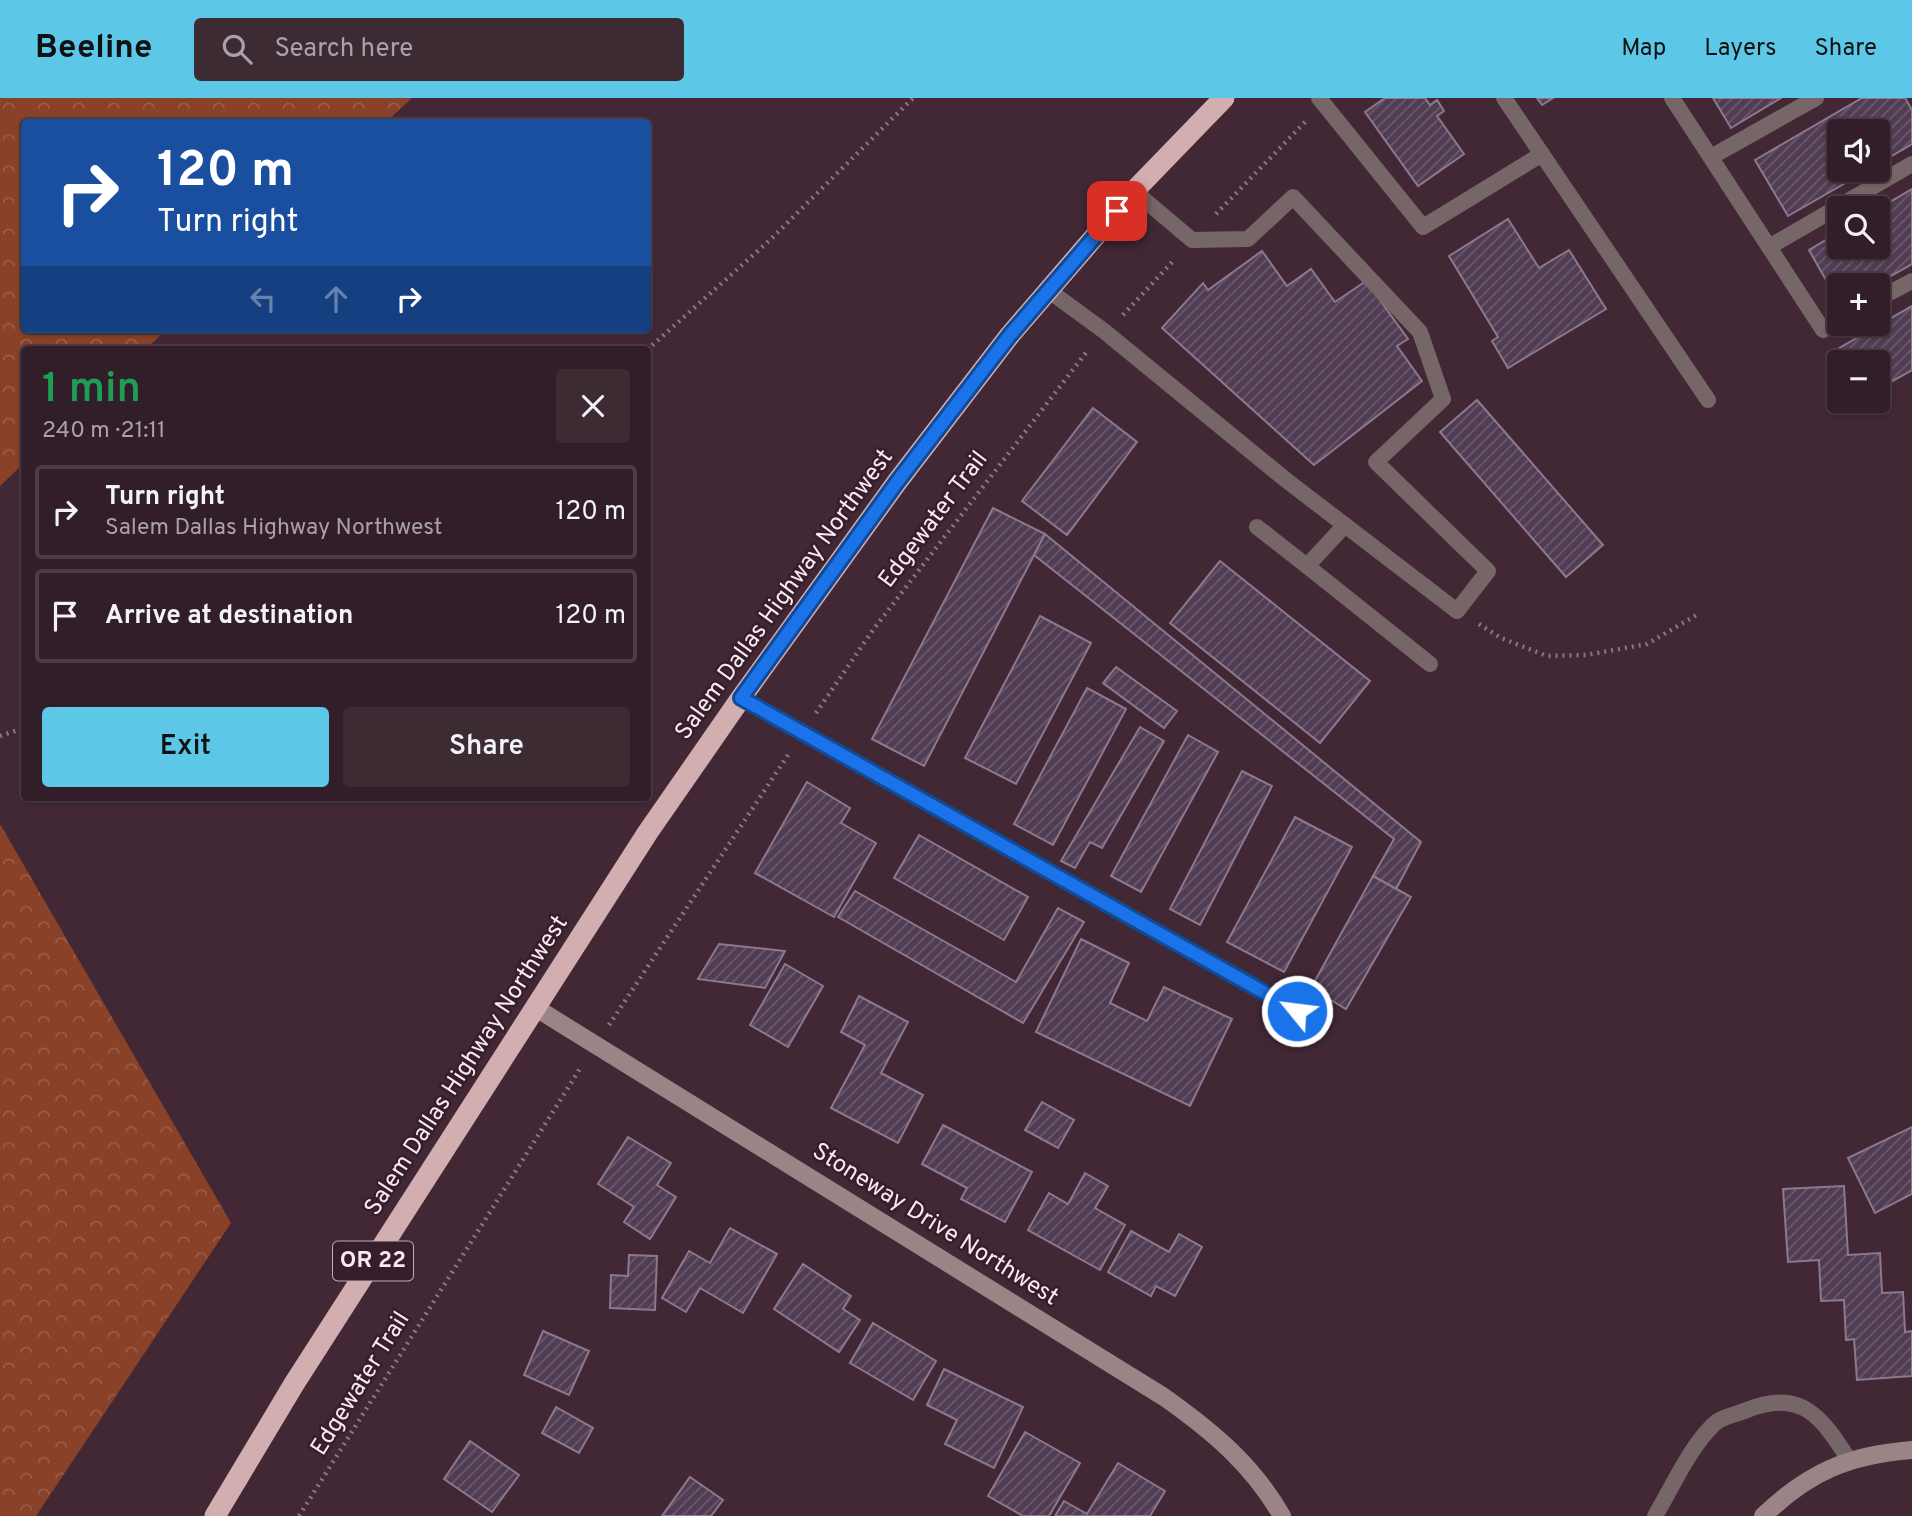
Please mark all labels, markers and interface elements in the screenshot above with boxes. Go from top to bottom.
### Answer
search box [194,18,684,81]
text: Beeline [35,28,152,70]
icon: search [218,30,256,68]
text: Search here [274,33,413,66]
text: Map [1621,34,1666,64]
text: Layers [1704,34,1776,64]
text: Share [1814,34,1877,64]
map controls [1827,119,1890,413]
button: sound [1827,119,1890,182]
text: 120 m [157,142,294,204]
icon: right [42,147,133,238]
pin [1087,181,1147,241]
icon: arrive [1098,192,1136,230]
button: search [1827,196,1890,259]
text: Turn right [157,203,299,243]
button: + [1827,273,1890,336]
icon: left [244,280,282,318]
icon: ahead [317,280,355,318]
icon: right [390,280,428,318]
button: − [1827,350,1890,413]
text: 1 min [42,364,141,417]
button: close [556,369,630,443]
text: 240 m · 21:11 [42,417,166,446]
street label: Salem Dallas Highway Northwest [669,444,901,746]
street label: Edgewater Trail [873,445,995,595]
text: Turn right [105,481,225,514]
icon: right [46,493,84,531]
text: 120 m [556,496,626,529]
text: Salem Dallas Highway Northwest [105,514,442,543]
icon: arrive [46,597,84,635]
text: Arrive at destination [105,600,353,633]
text: 120 m [556,600,626,633]
button: Exit [42,707,329,787]
button: Share [343,707,630,787]
street label: Salem Dallas Highway Northwest [359,910,575,1222]
position arrow [1260,974,1334,1048]
street label: Stoneway Drive Northwest [806,1137,1064,1313]
road number: OR 22 [333,1242,413,1280]
street label: Edgewater Trail [305,1306,417,1462]

